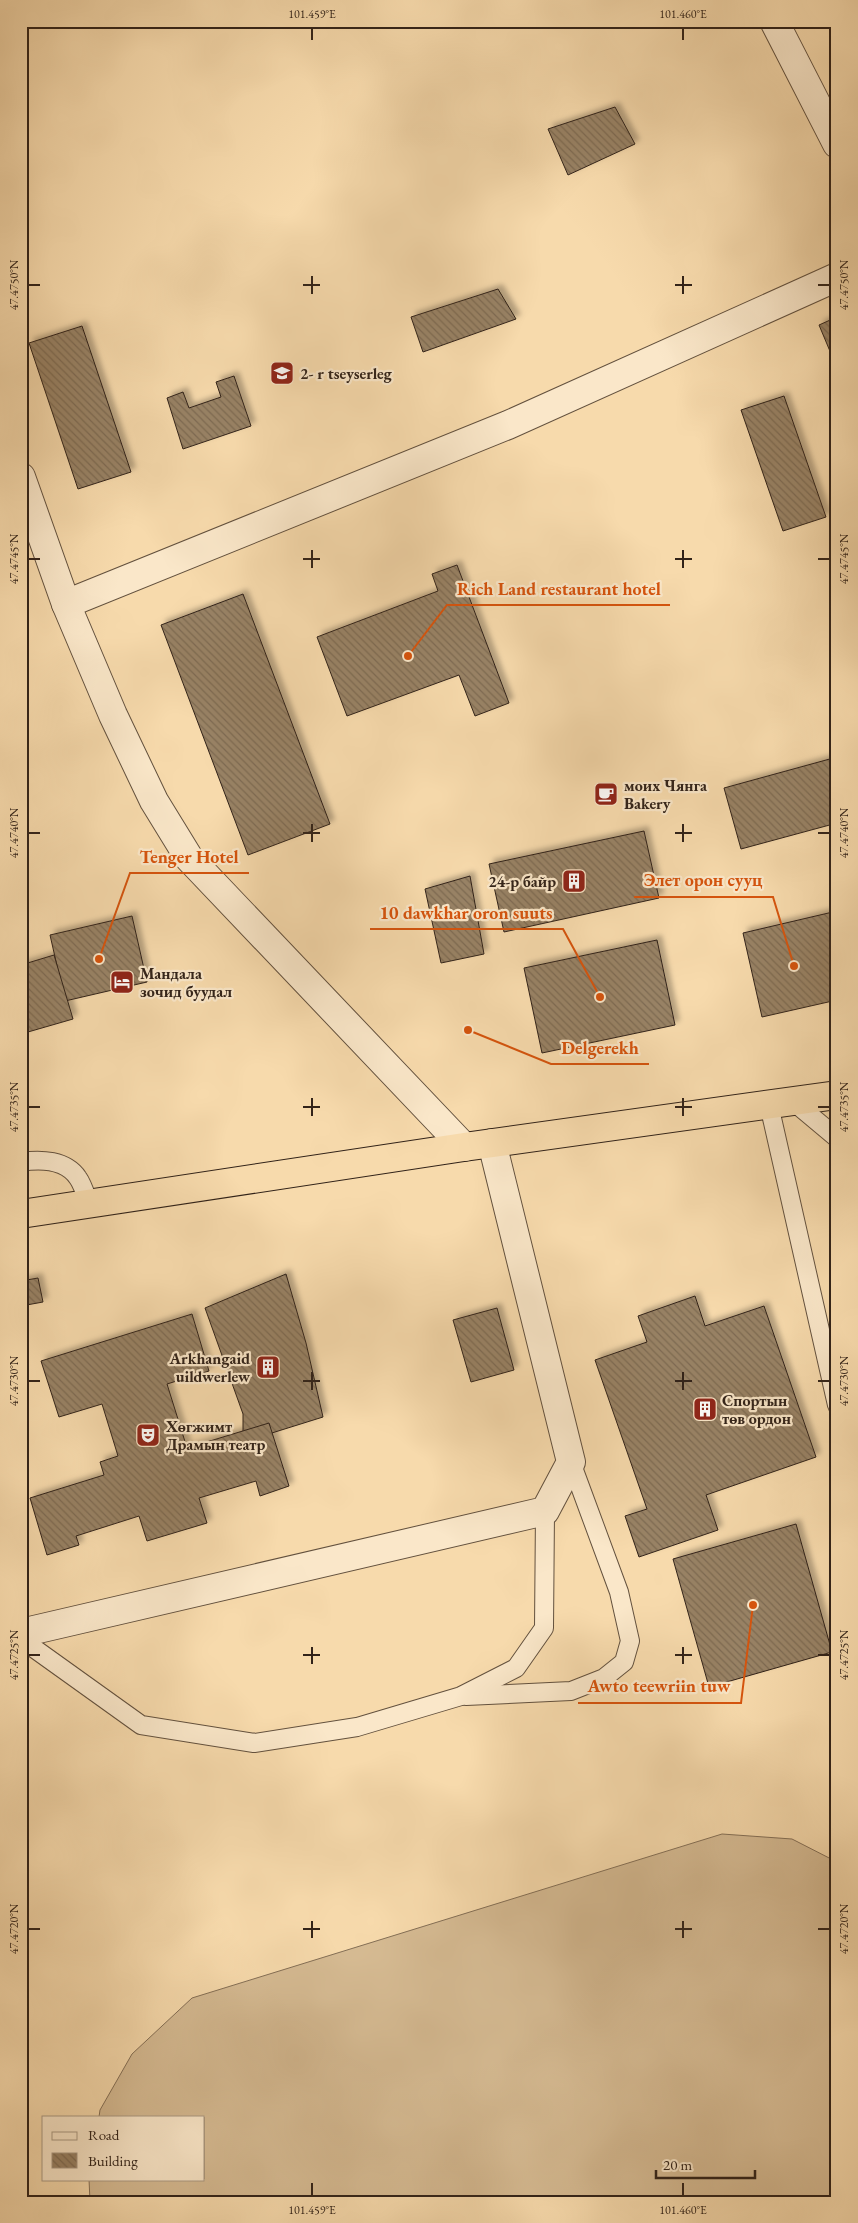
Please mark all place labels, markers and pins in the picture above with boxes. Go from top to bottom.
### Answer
school or university icon: 2- r tseyserleg [269,360,295,386]
place label: 2- r tseyserleg [300,363,393,384]
callout: Rich Land restaurant hotel [447,572,670,605]
place label: моих Чянга Bakery [624,775,708,814]
cafe icon: моих Чянга Bakery [593,781,619,807]
callout: Tenger Hotel [130,840,249,873]
callout: Элет орон сууц [634,864,773,897]
building icon: 24-р байр [561,868,587,894]
place label: 24-р байр [488,871,556,892]
callout: 10 dawkhar oron suuts [370,896,563,929]
place label: Мандала зочид буудал [140,963,232,1002]
hotel icon: Мандала зочид буудал [109,969,135,995]
callout: Delgerekh [551,1031,649,1064]
place label: Arkhangaid uildwerlew [169,1348,250,1387]
building icon: Arkhangaid uildwerlew [255,1354,281,1380]
place label: Спортын төв ордон [722,1390,791,1429]
building icon: Спортын төв ордон [692,1396,718,1422]
place label: Хөгжимт Драмын театр [165,1416,266,1455]
theatre icon: Хөгжимт Драмын театр [135,1422,161,1448]
callout: Awto teewriin tuw [578,1670,741,1703]

